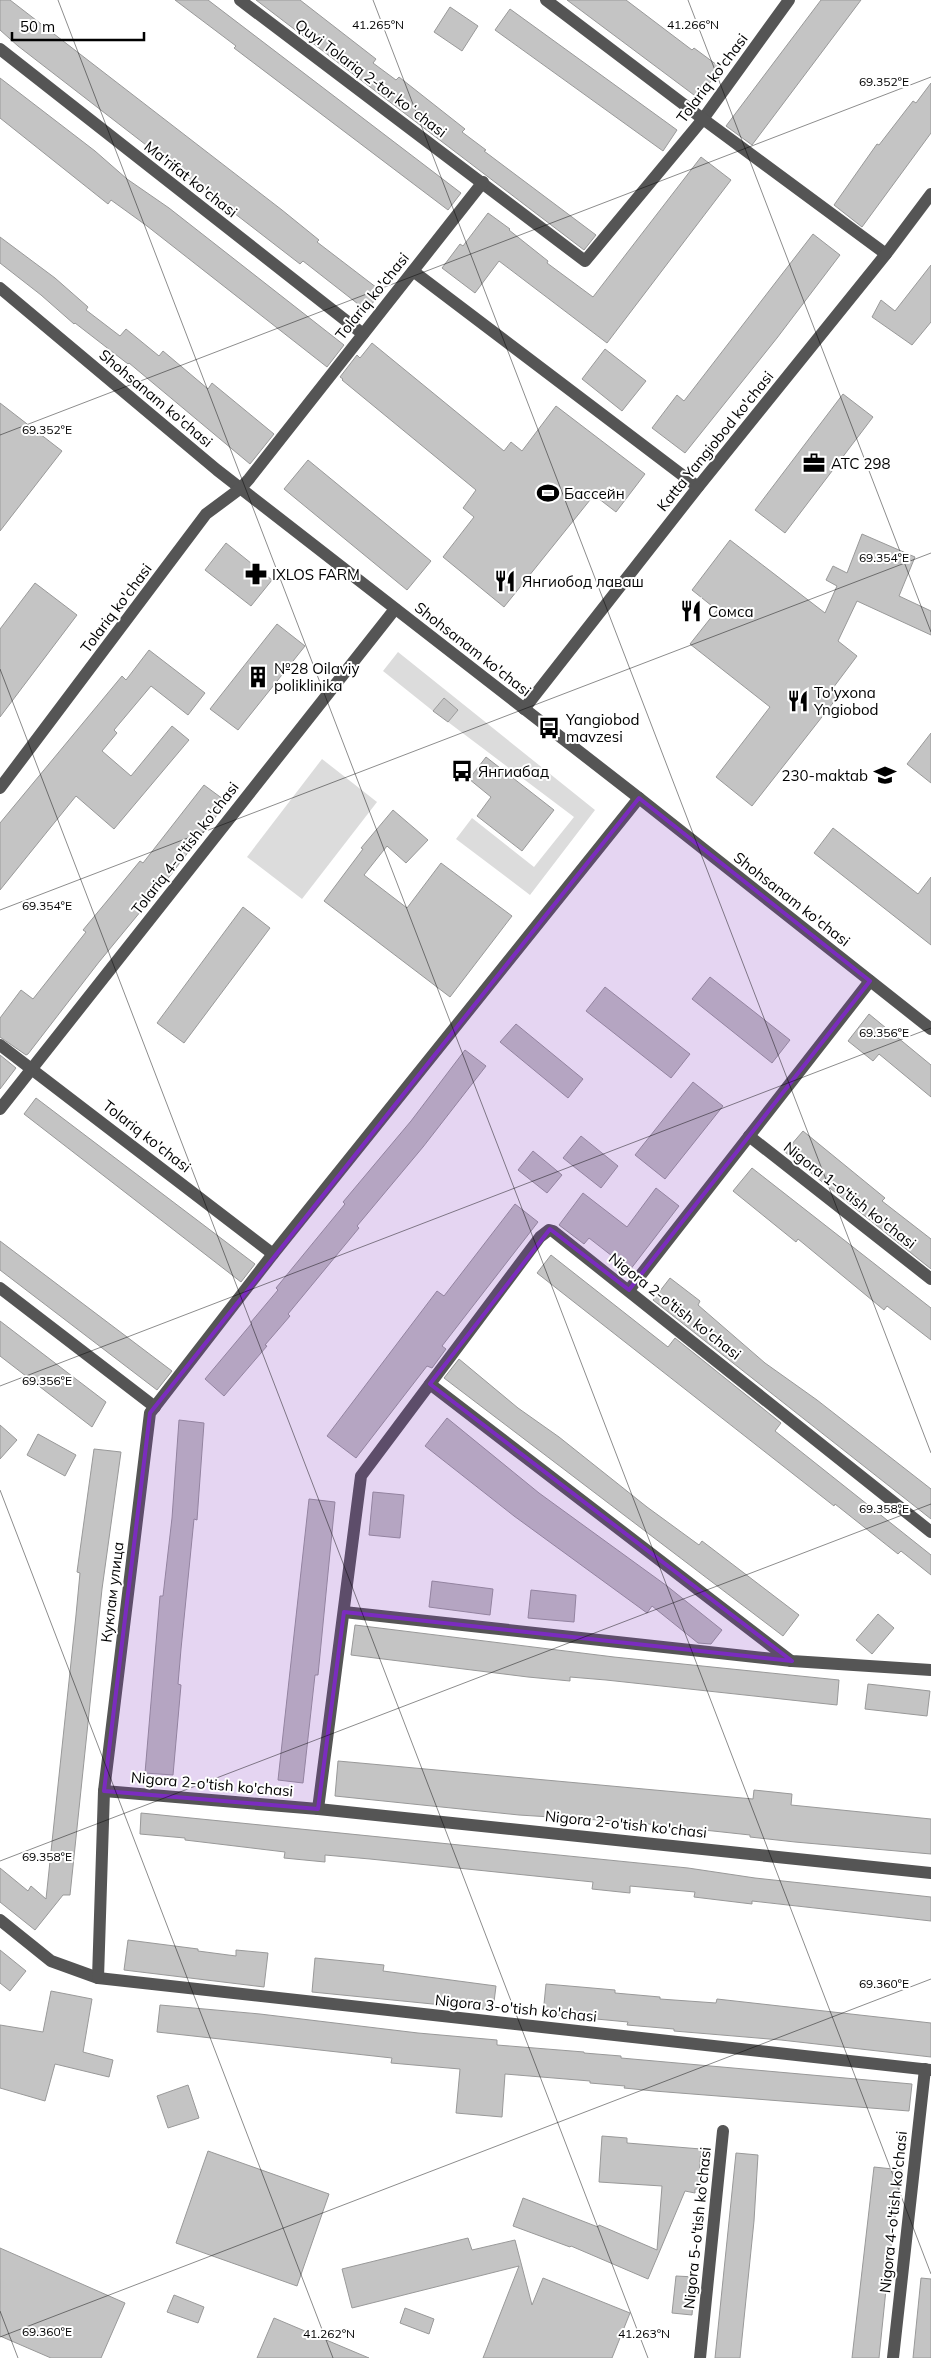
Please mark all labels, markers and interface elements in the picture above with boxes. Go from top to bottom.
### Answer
scale bar [12,10,145,42]
street label: Quyi Tolariq 2-tor koʻchasi [291,15,451,141]
text: 50 m [20,17,55,36]
text: 41.265°N [352,17,404,32]
text: 41.266°N [667,17,719,32]
street label: Tolariq ko'chasi [672,30,752,126]
text: 69.352°E [859,74,909,89]
street label: Ma'rifat ko'chasi [141,137,241,221]
street label: Tolariq ko'chasi [331,249,413,343]
street label: Shohsanam ko'chasi [95,345,217,451]
street label: Katta Yangiobod ko'chasi [653,367,777,515]
text: 69.352°E [22,422,72,437]
office icon: АТС 298 [801,450,827,476]
place label: АТС 298 [831,454,890,473]
sports icon: Бассейн [535,480,561,506]
place label: Бассейн [564,484,625,503]
text: 69.354°E [859,550,909,565]
street label: Tolariq ko'chasi [76,560,156,656]
pharmacy icon: IXLOS FARM [243,561,269,587]
place label: IXLOS FARM [272,565,360,584]
restaurant icon: Янгиобод лаваш [492,568,518,594]
place label: Янгиобод лаваш [522,572,644,591]
street label: Shohsanam ko'chasi [411,598,535,700]
restaurant icon: Сомса [678,598,704,624]
place label: Сомса [708,602,754,621]
place label: №28 Oilaviy poliklinika [274,659,359,695]
building icon: №28 Oilaviy poliklinika [245,664,271,690]
place label: To'yxona Yngiobod [813,683,879,719]
restaurant icon: To'yxona Yngiobod [785,688,811,714]
place label: Yangiobod mavzesi [565,710,640,746]
bus stop icon: Yangiobod mavzesi [536,715,562,741]
bus stop icon: Янгиабад [449,758,475,784]
place label: Янгиабад [478,762,549,781]
school or university icon: 230-maktab [872,762,898,788]
place label: 230-maktab [782,766,868,785]
street label: Tolariq 4-o'tish ko'chasi [127,778,243,918]
street label: Shohsanam ko'chasi [730,848,854,950]
text: 69.354°E [22,898,72,913]
text: 69.356°E [859,1025,909,1040]
street label: Tolariq ko'chasi [99,1096,195,1176]
street label: Nigora 1-o'tish ko'chasi [780,1137,920,1253]
street label: Nigora 2-o'tish ko'chasi [605,1248,745,1364]
text: 69.356°E [22,1373,72,1388]
text: 69.358°E [859,1501,909,1516]
street label: Куклам улица [96,1541,128,1643]
street label: Nigora 2-o'tish ko'chasi [130,1767,294,1801]
street label: Nigora 2-o'tish ko'chasi [544,1806,708,1842]
text: 69.358°E [22,1849,72,1864]
text: 69.360°E [859,1976,909,1991]
street label: Nigora 3-o'tish ko'chasi [434,1990,598,2026]
street label: Nigora 4-o'tish ko'chasi [875,2130,911,2294]
street label: Nigora 5-o'tish ko'chasi [679,2146,715,2310]
text: 69.360°E [22,2324,72,2339]
text: 41.262°N [303,2326,355,2341]
text: 41.263°N [618,2326,670,2341]

